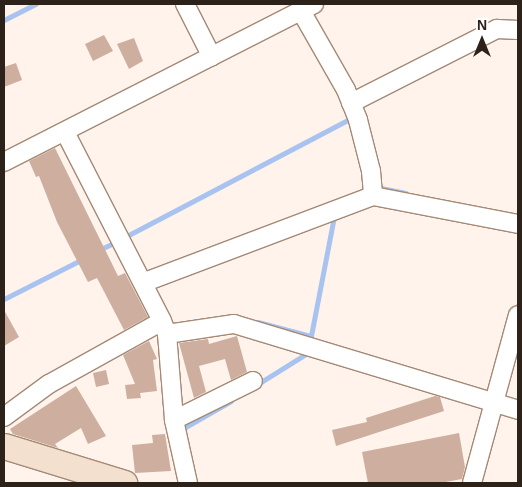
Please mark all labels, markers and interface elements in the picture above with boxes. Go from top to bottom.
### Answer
north arrow [457,15,507,65]
text: N [477,17,487,33]

